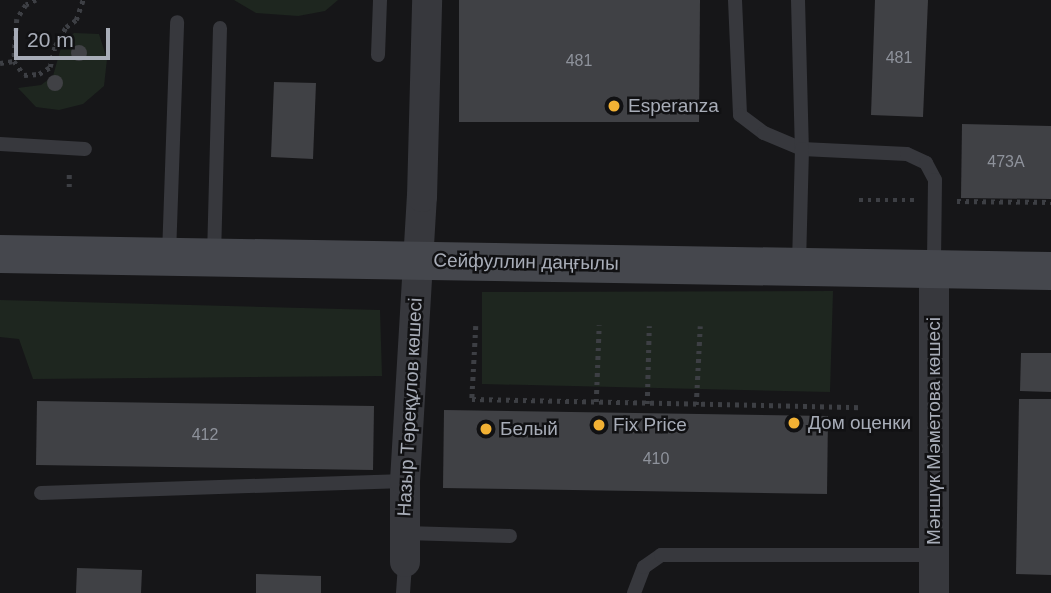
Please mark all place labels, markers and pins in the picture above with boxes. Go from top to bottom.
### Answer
place label: Esperanza [628,95,719,117]
marker: Esperanza [606,98,622,114]
place label: Дом оценки [808,412,911,434]
place label: Fix Price [613,414,687,436]
marker: Дом оценки [786,415,802,431]
marker: Fix Price [591,417,607,433]
place label: Белый [500,418,558,440]
marker: Белый [478,421,494,437]

